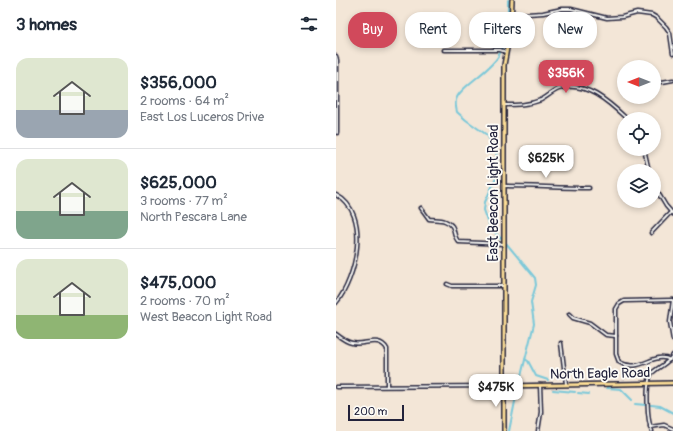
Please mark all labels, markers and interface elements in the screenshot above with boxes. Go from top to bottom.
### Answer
chip: Buy [348,12,397,48]
chip: Rent [405,12,461,48]
chip: Filters [469,12,535,48]
chip: New [543,12,597,48]
icon: filters [298,13,320,35]
text: 3 homes [16,14,77,35]
pin: $356K [538,60,594,94]
north arrow [617,60,661,104]
map controls [617,60,661,208]
text: $356K [548,65,584,81]
text: $356,000 [140,72,217,93]
icon: home [48,74,96,122]
text: 2 rooms · 64 m² [140,93,229,109]
text: East Los Luceros Drive [140,109,264,125]
button: locate [617,112,661,156]
street label: East Beacon Light Road [485,124,502,262]
pin: $625K [518,145,574,179]
text: $625K [528,150,564,166]
button: layers [617,164,661,208]
text: $625,000 [140,172,217,193]
icon: home [48,175,96,223]
text: 3 rooms · 77 m² [140,193,228,209]
text: North Pescara Lane [140,209,247,225]
text: $475,000 [140,272,216,293]
icon: home [48,275,96,323]
text: 2 rooms · 70 m² [140,293,230,309]
text: West Beacon Light Road [140,309,272,325]
street label: North Eagle Road [550,364,650,383]
pin: $475K [468,374,524,408]
text: $475K [478,379,514,395]
scale bar [348,403,404,422]
text: 200 m [354,405,387,418]

